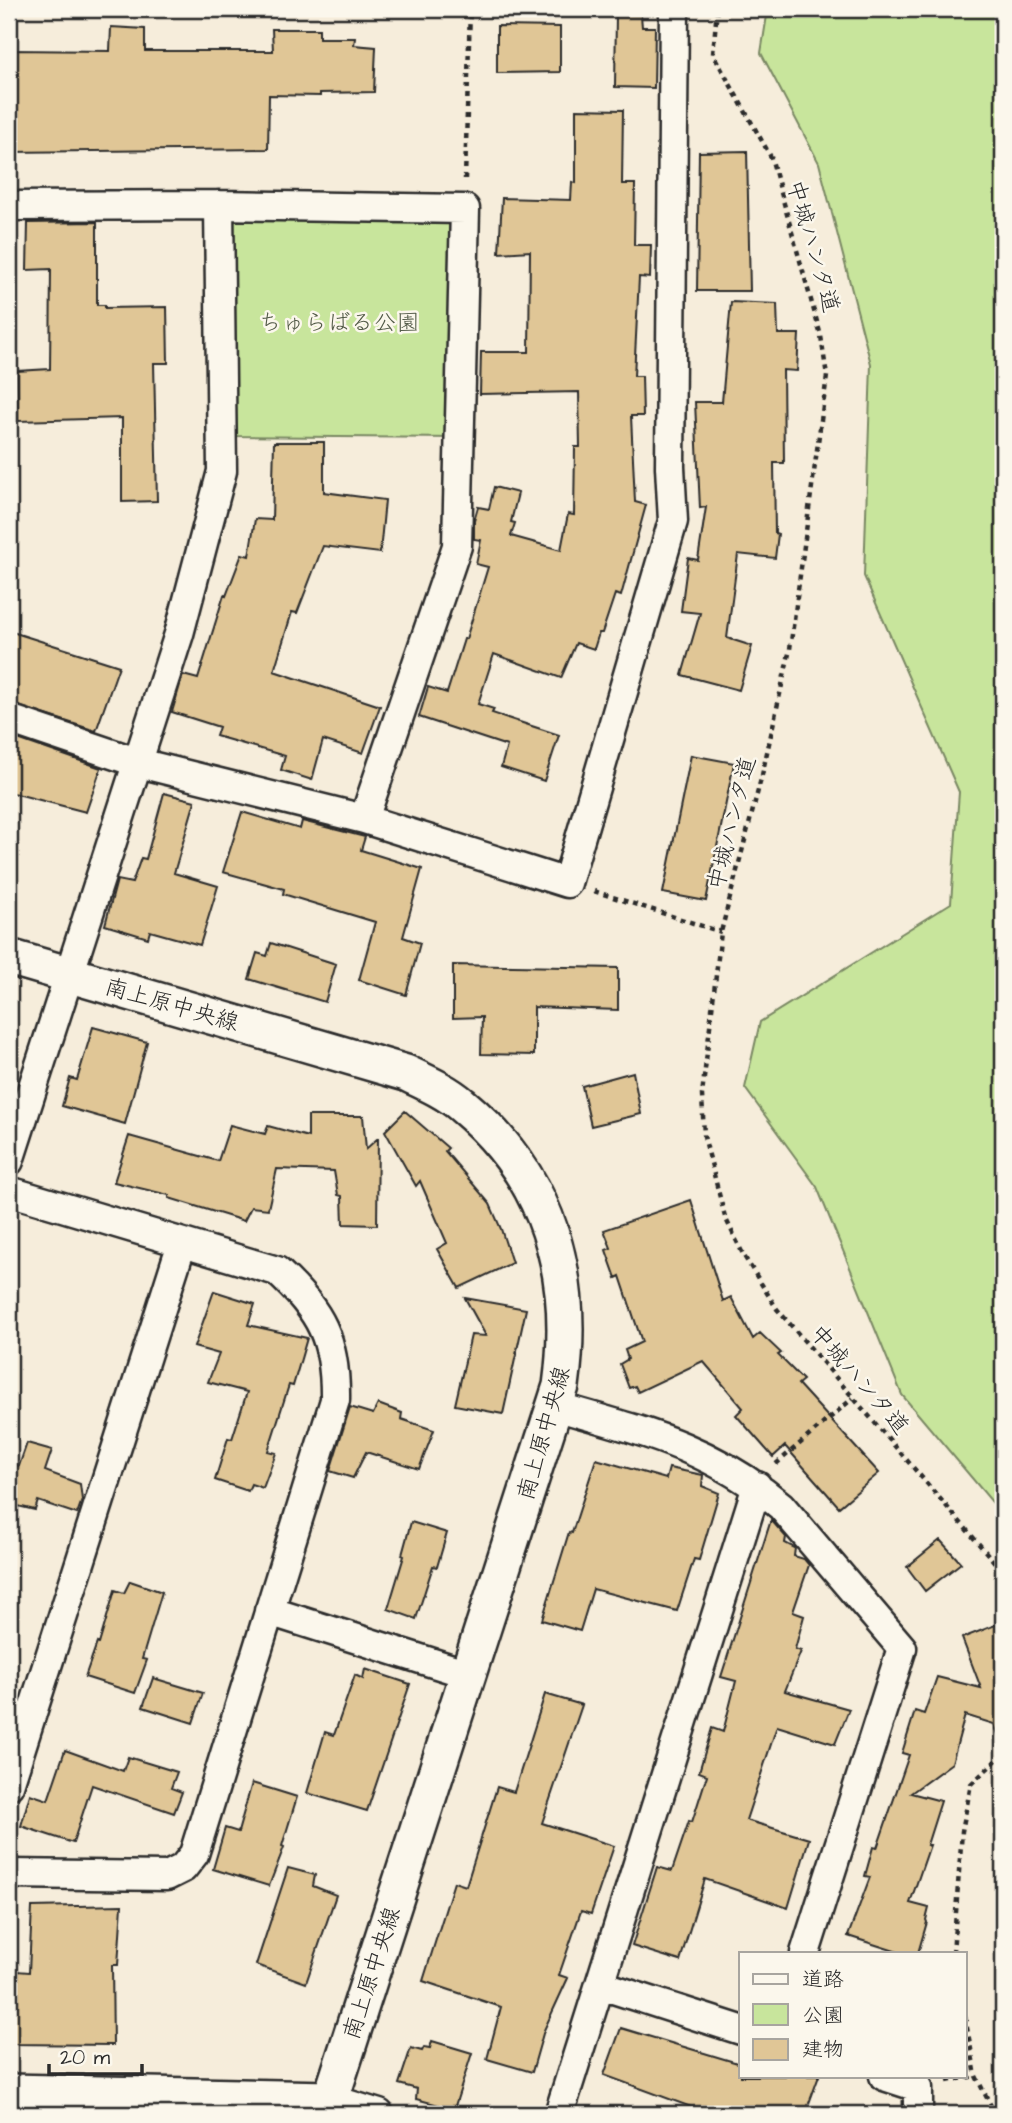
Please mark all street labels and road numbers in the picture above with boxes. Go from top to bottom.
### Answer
street label: 中城ハンタ道 [779,176,847,316]
street label: 中城ハンタ道 [700,753,764,893]
street label: 南上原中央線 [101,971,242,1039]
street label: 中城ハンタ道 [802,1318,916,1442]
street label: 南上原中央線 [510,1363,578,1504]
street label: 南上原中央線 [335,1903,408,2044]

